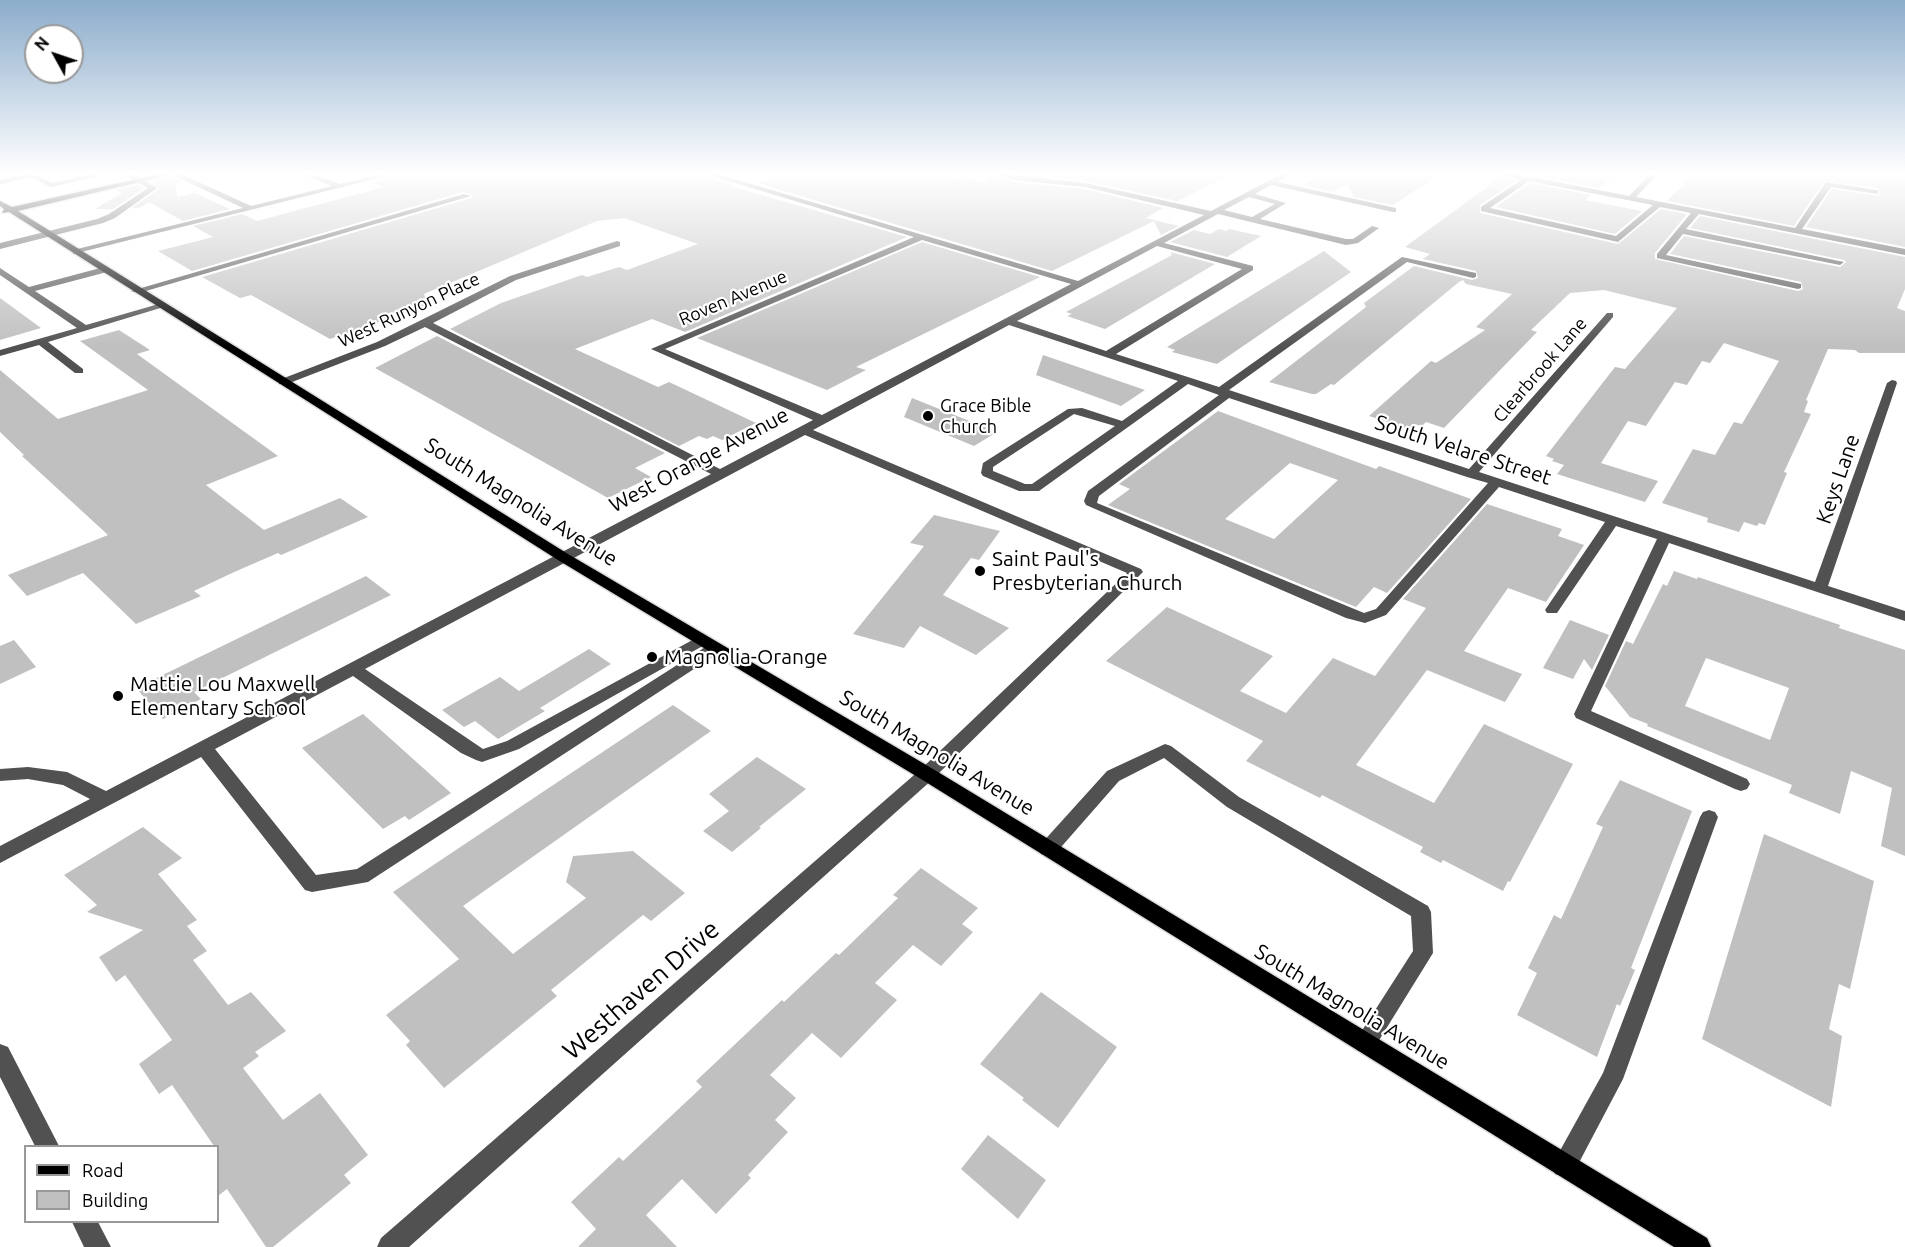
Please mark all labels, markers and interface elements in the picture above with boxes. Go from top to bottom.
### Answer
north arrow [24,24,84,84]
text: N [31,33,52,54]
street label: Roven Avenue [676,266,790,330]
street label: West Runyon Place [335,268,483,352]
street label: Clearbrook Lane [1489,313,1591,427]
place label: Grace Bible Church [940,395,1031,438]
street label: West Orange Avenue [605,402,793,518]
marker: Grace Bible Church [921,409,935,423]
street label: South Velare Street [1372,410,1554,490]
street label: Keys Lane [1811,431,1865,527]
street label: South Magnolia Avenue [420,432,622,572]
place label: Saint Paul's Presbyterian Church [992,546,1183,596]
marker: Saint Paul's Presbyterian Church [973,564,987,578]
place label: Magnolia-Orange [664,644,828,670]
marker: Magnolia-Orange [645,650,659,664]
place label: Mattie Lou Maxwell Elementary School [130,671,315,721]
street label: South Magnolia Avenue [835,685,1039,821]
marker: Mattie Lou Maxwell Elementary School [111,689,125,703]
street label: Westhaven Drive [556,914,726,1066]
street label: South Magnolia Avenue [1250,939,1454,1075]
legend [24,1145,219,1223]
text: Road [82,1160,124,1180]
text: Building [82,1190,148,1210]

